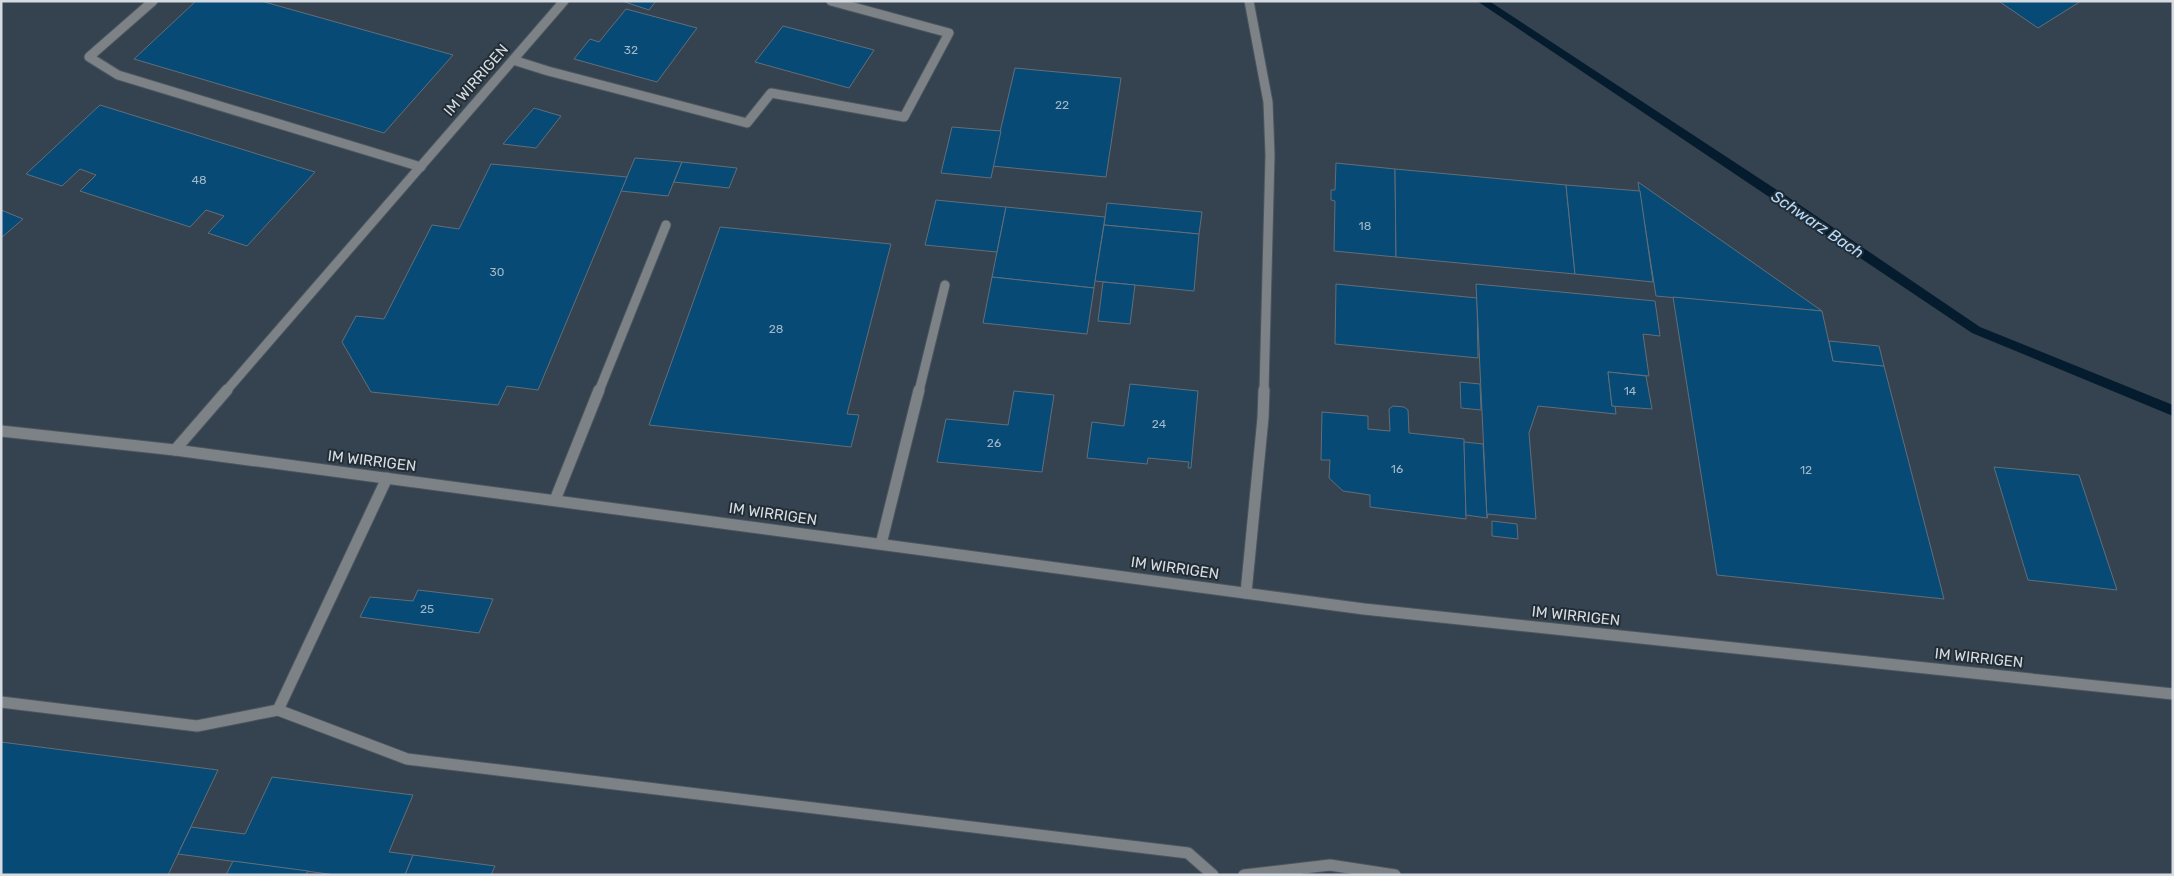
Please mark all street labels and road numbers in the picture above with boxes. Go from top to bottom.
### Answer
street label: IM WIRRIGEN [440,40,512,120]
street label: IM WIRRIGEN [327,447,417,475]
street label: IM WIRRIGEN [728,499,818,529]
street label: IM WIRRIGEN [1130,553,1220,583]
street label: IM WIRRIGEN [1531,602,1621,630]
street label: IM WIRRIGEN [1934,644,2024,672]

